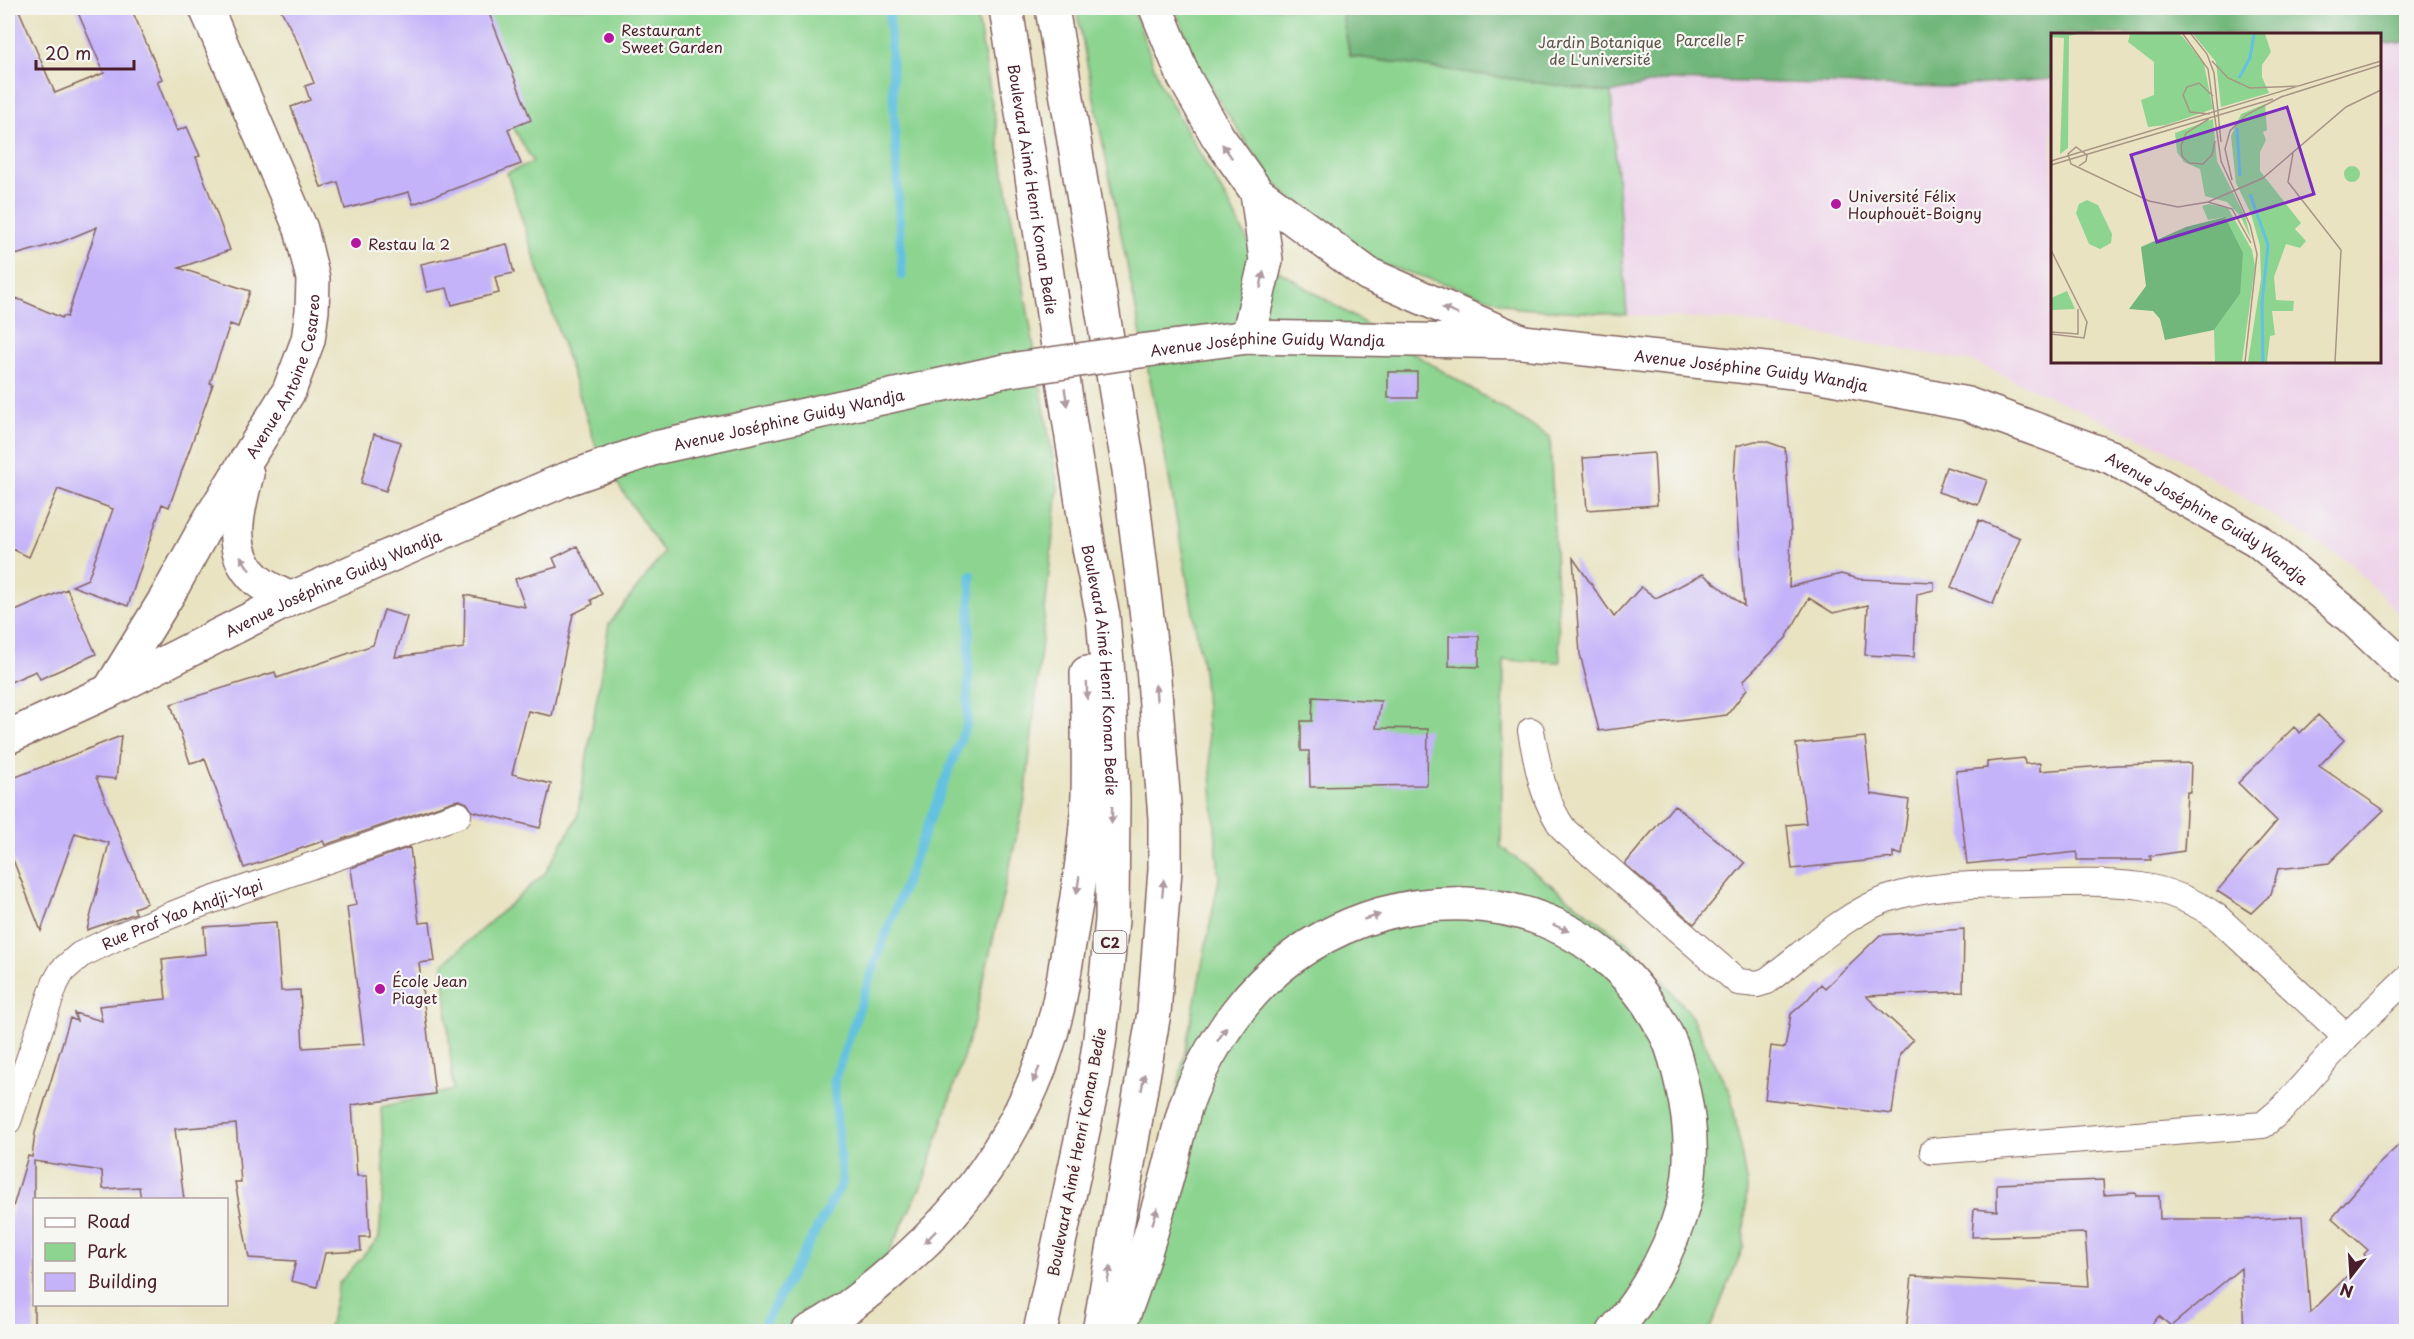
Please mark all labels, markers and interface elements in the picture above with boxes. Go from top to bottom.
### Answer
place label: Restaurant Sweet Garden [621,18,723,58]
park label: Parcelle F [1675,28,1745,51]
park label: Jardin Botanique de L'université [1538,30,1662,70]
marker: Restaurant Sweet Garden [602,31,616,45]
scale bar [36,33,134,71]
inset map [2051,33,2381,363]
text: 20 m [45,39,91,66]
street label: Boulevard Aimé Henri Konan Bedie [1003,62,1064,316]
one-way arrow [1222,143,1233,159]
place label: Université Félix Houphouët-Boigny [1848,184,1982,224]
marker: Université Félix Houphouët-Boigny [1829,197,1843,211]
place label: Restau la 2 [368,232,450,255]
marker: Restau la 2 [349,236,363,250]
one-way arrow [1258,271,1267,290]
street label: Avenue Antoine Cesareo [239,294,324,462]
one-way arrow [1441,306,1459,315]
street label: Avenue Joséphine Guidy Wandja [1149,325,1386,361]
street label: Avenue Joséphine Guidy Wandja [1633,343,1871,396]
street label: Avenue Joséphine Guidy Wandja [671,382,907,455]
one-way arrow [1061,388,1070,407]
street label: Avenue Joséphine Guidy Wandja [2102,445,2314,590]
street label: Avenue Joséphine Guidy Wandja [221,523,445,642]
street label: Boulevard Aimé Henri Konan Bedie [1077,542,1124,796]
one-way arrow [239,555,250,572]
one-way arrow [1082,681,1092,700]
one-way arrow [1151,684,1161,703]
one-way arrow [1108,805,1117,824]
street label: Rue Prof Yao Andji-Yapi [97,872,266,954]
one-way arrow [1074,876,1083,895]
one-way arrow [1158,878,1168,897]
one-way arrow [1363,912,1381,921]
one-way arrow [1553,923,1571,933]
road number: C2 [1094,931,1126,953]
place label: École Jean Piaget [392,969,468,1009]
marker: École Jean Piaget [373,982,387,996]
street label: Boulevard Aimé Henri Konan Bedie [1041,1026,1111,1278]
one-way arrow [1216,1027,1228,1043]
one-way arrow [1031,1066,1041,1084]
one-way arrow [1139,1072,1148,1091]
legend [33,1198,228,1306]
text: Road [87,1207,131,1234]
one-way arrow [1151,1207,1161,1225]
one-way arrow [924,1230,938,1244]
text: Park [87,1237,127,1264]
north arrow [2321,1246,2381,1306]
one-way arrow [1105,1264,1114,1283]
text: Building [87,1267,157,1294]
text: N [2337,1278,2356,1305]

